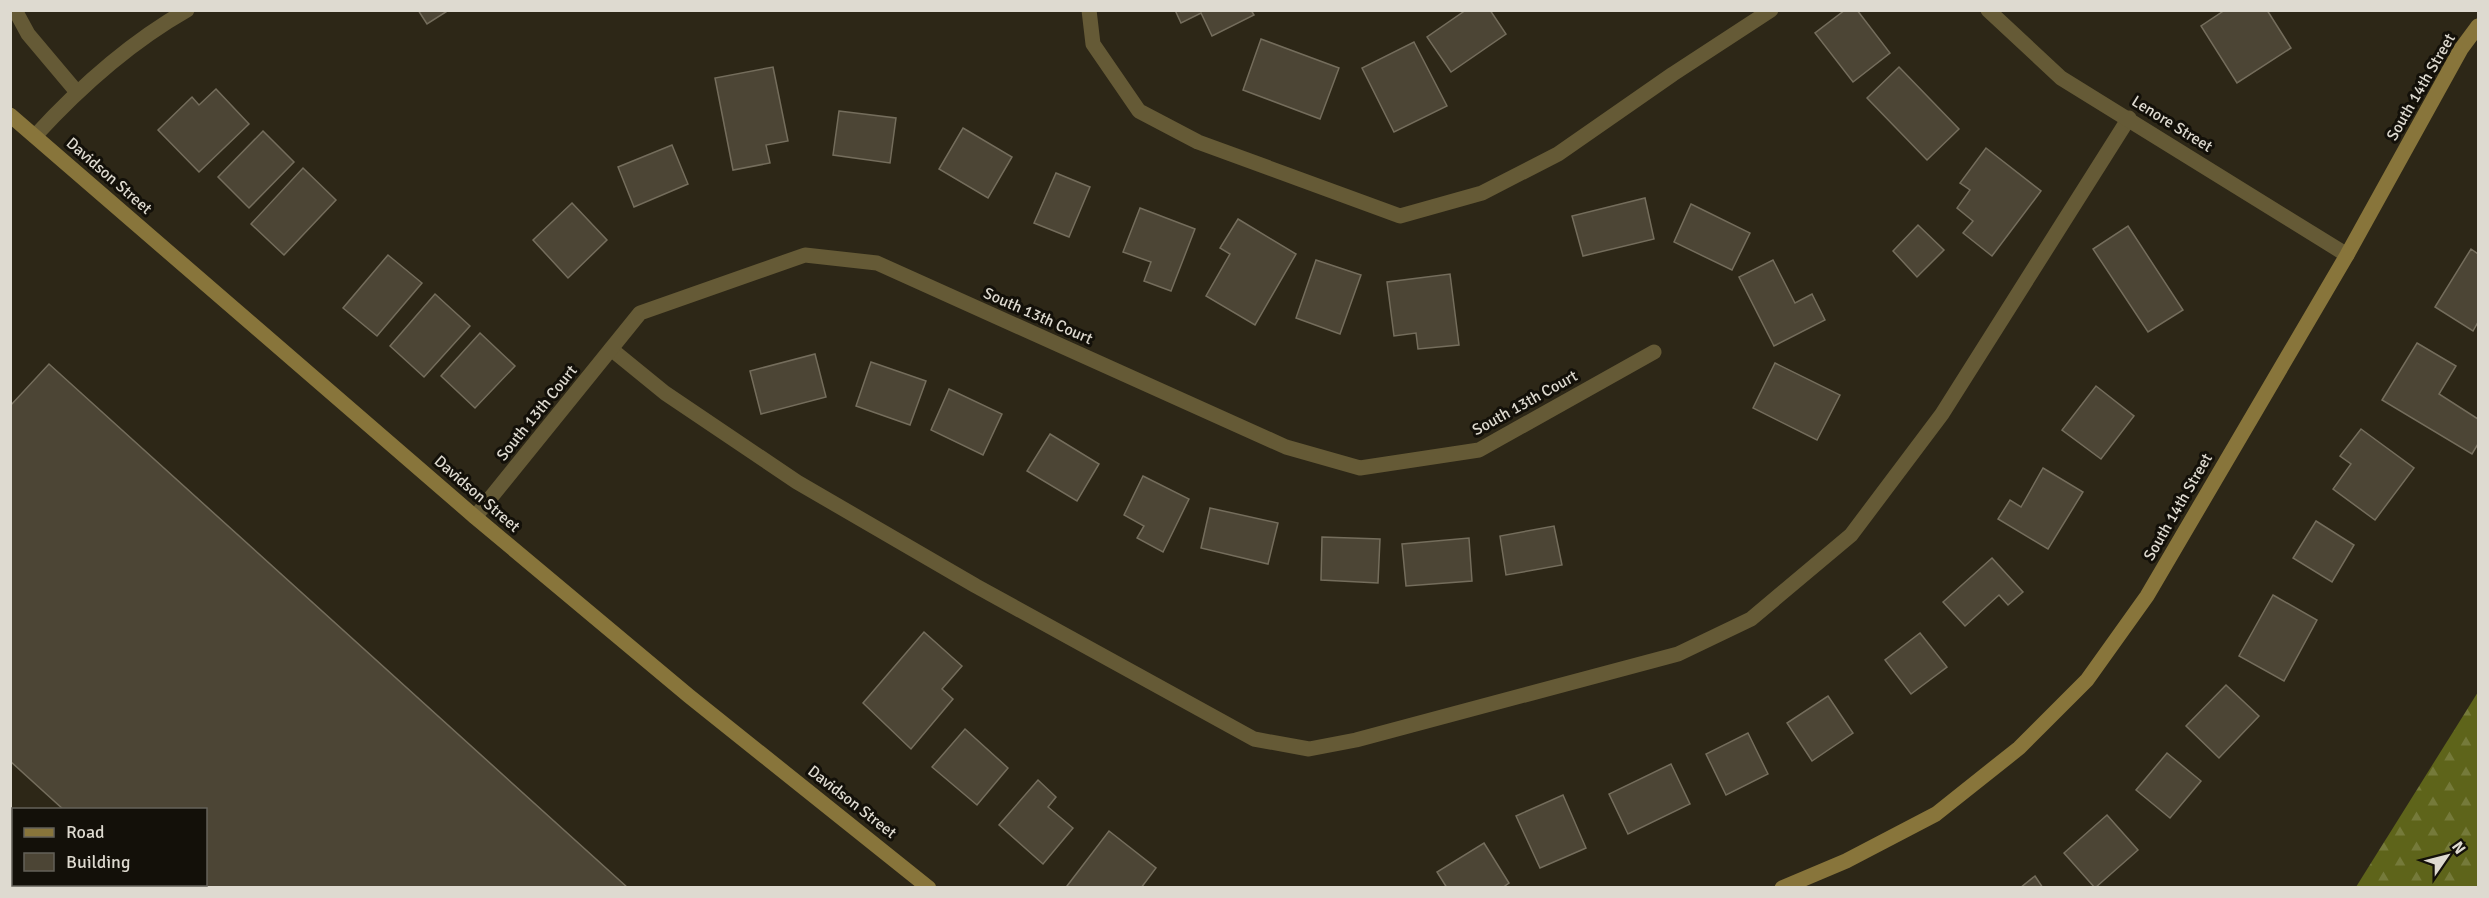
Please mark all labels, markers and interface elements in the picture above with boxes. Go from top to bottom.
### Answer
street label: South 14th Street [2382,29,2460,144]
street label: Lenore Street [2128,91,2217,157]
street label: Davidson Street [62,133,156,219]
street label: South 13th Court [980,283,1096,349]
street label: South 13th Court [492,361,582,465]
street label: South 13th Court [1469,366,1582,440]
street label: South 14th Street [2139,449,2217,564]
street label: Davidson Street [430,451,524,537]
street label: Davidson Street [804,761,901,843]
legend [12,808,207,886]
text: Road [66,821,105,843]
north arrow [2417,826,2477,886]
text: N [2447,838,2470,858]
text: Building [66,851,130,873]

